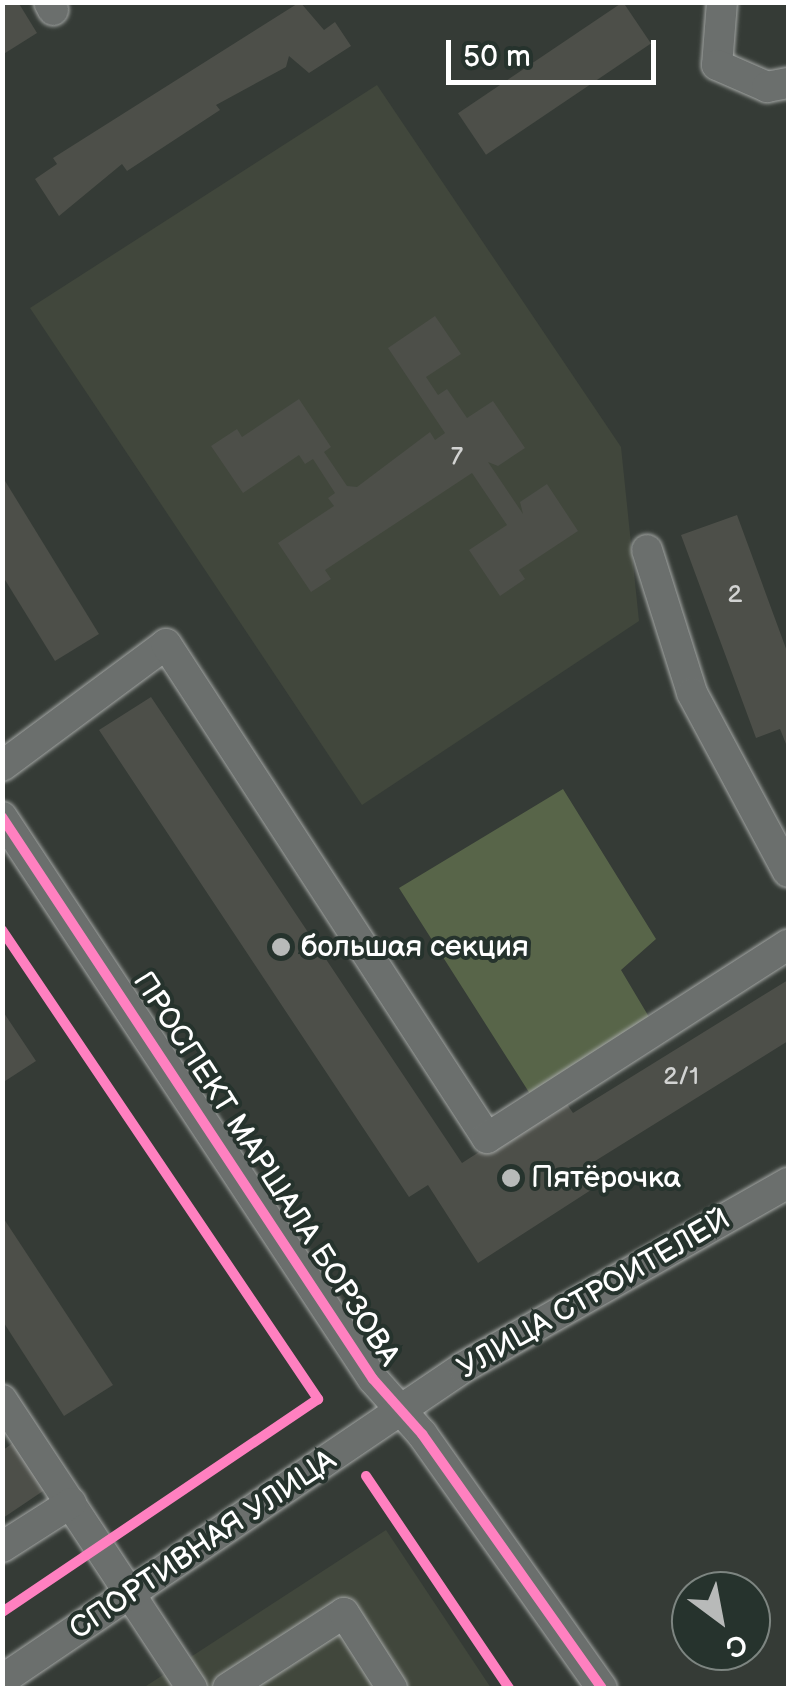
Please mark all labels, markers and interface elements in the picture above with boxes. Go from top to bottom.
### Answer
scale bar [451,20,661,82]
text: 50 m [463,39,531,75]
house number: 7 [451,442,463,472]
house number: 2 [728,580,742,610]
place label: большая секция [301,929,529,965]
marker: большая секция [270,936,292,958]
street label: ПРОСПЕКТ МАРШАЛА БОРЗОВА [125,965,407,1373]
house number: 2/1 [663,1062,699,1092]
place label: Пятёрочка [531,1160,681,1196]
marker: Пятёрочка [500,1167,522,1189]
street label: УЛИЦА СТРОИТЕЛЕЙ [451,1201,737,1387]
street label: СПОРТИВНАЯ УЛИЦА [63,1442,343,1648]
north arrow [671,1571,771,1671]
text: С [719,1626,753,1664]

